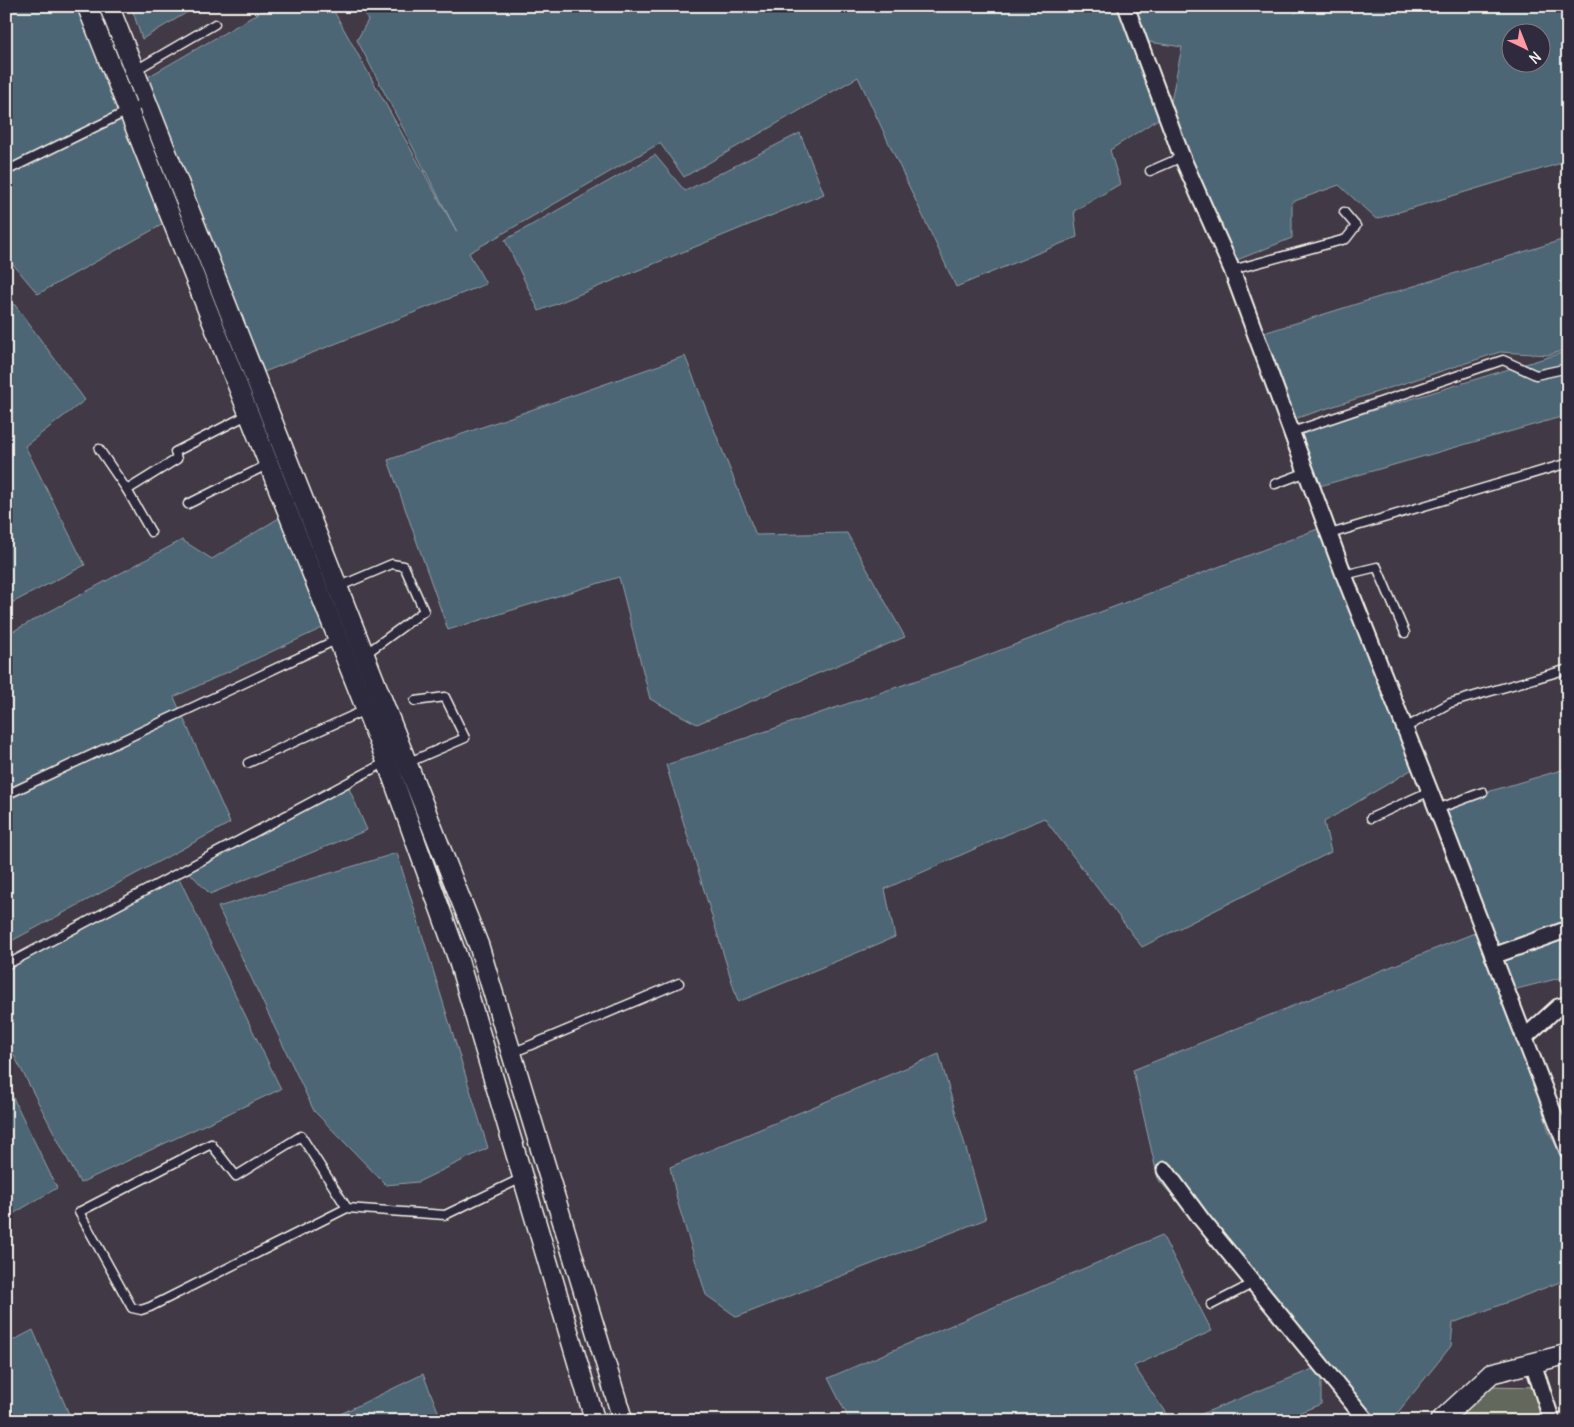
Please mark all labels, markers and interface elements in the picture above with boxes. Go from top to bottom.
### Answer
north arrow [1502,22,1552,72]
text: N [1525,48,1545,67]

